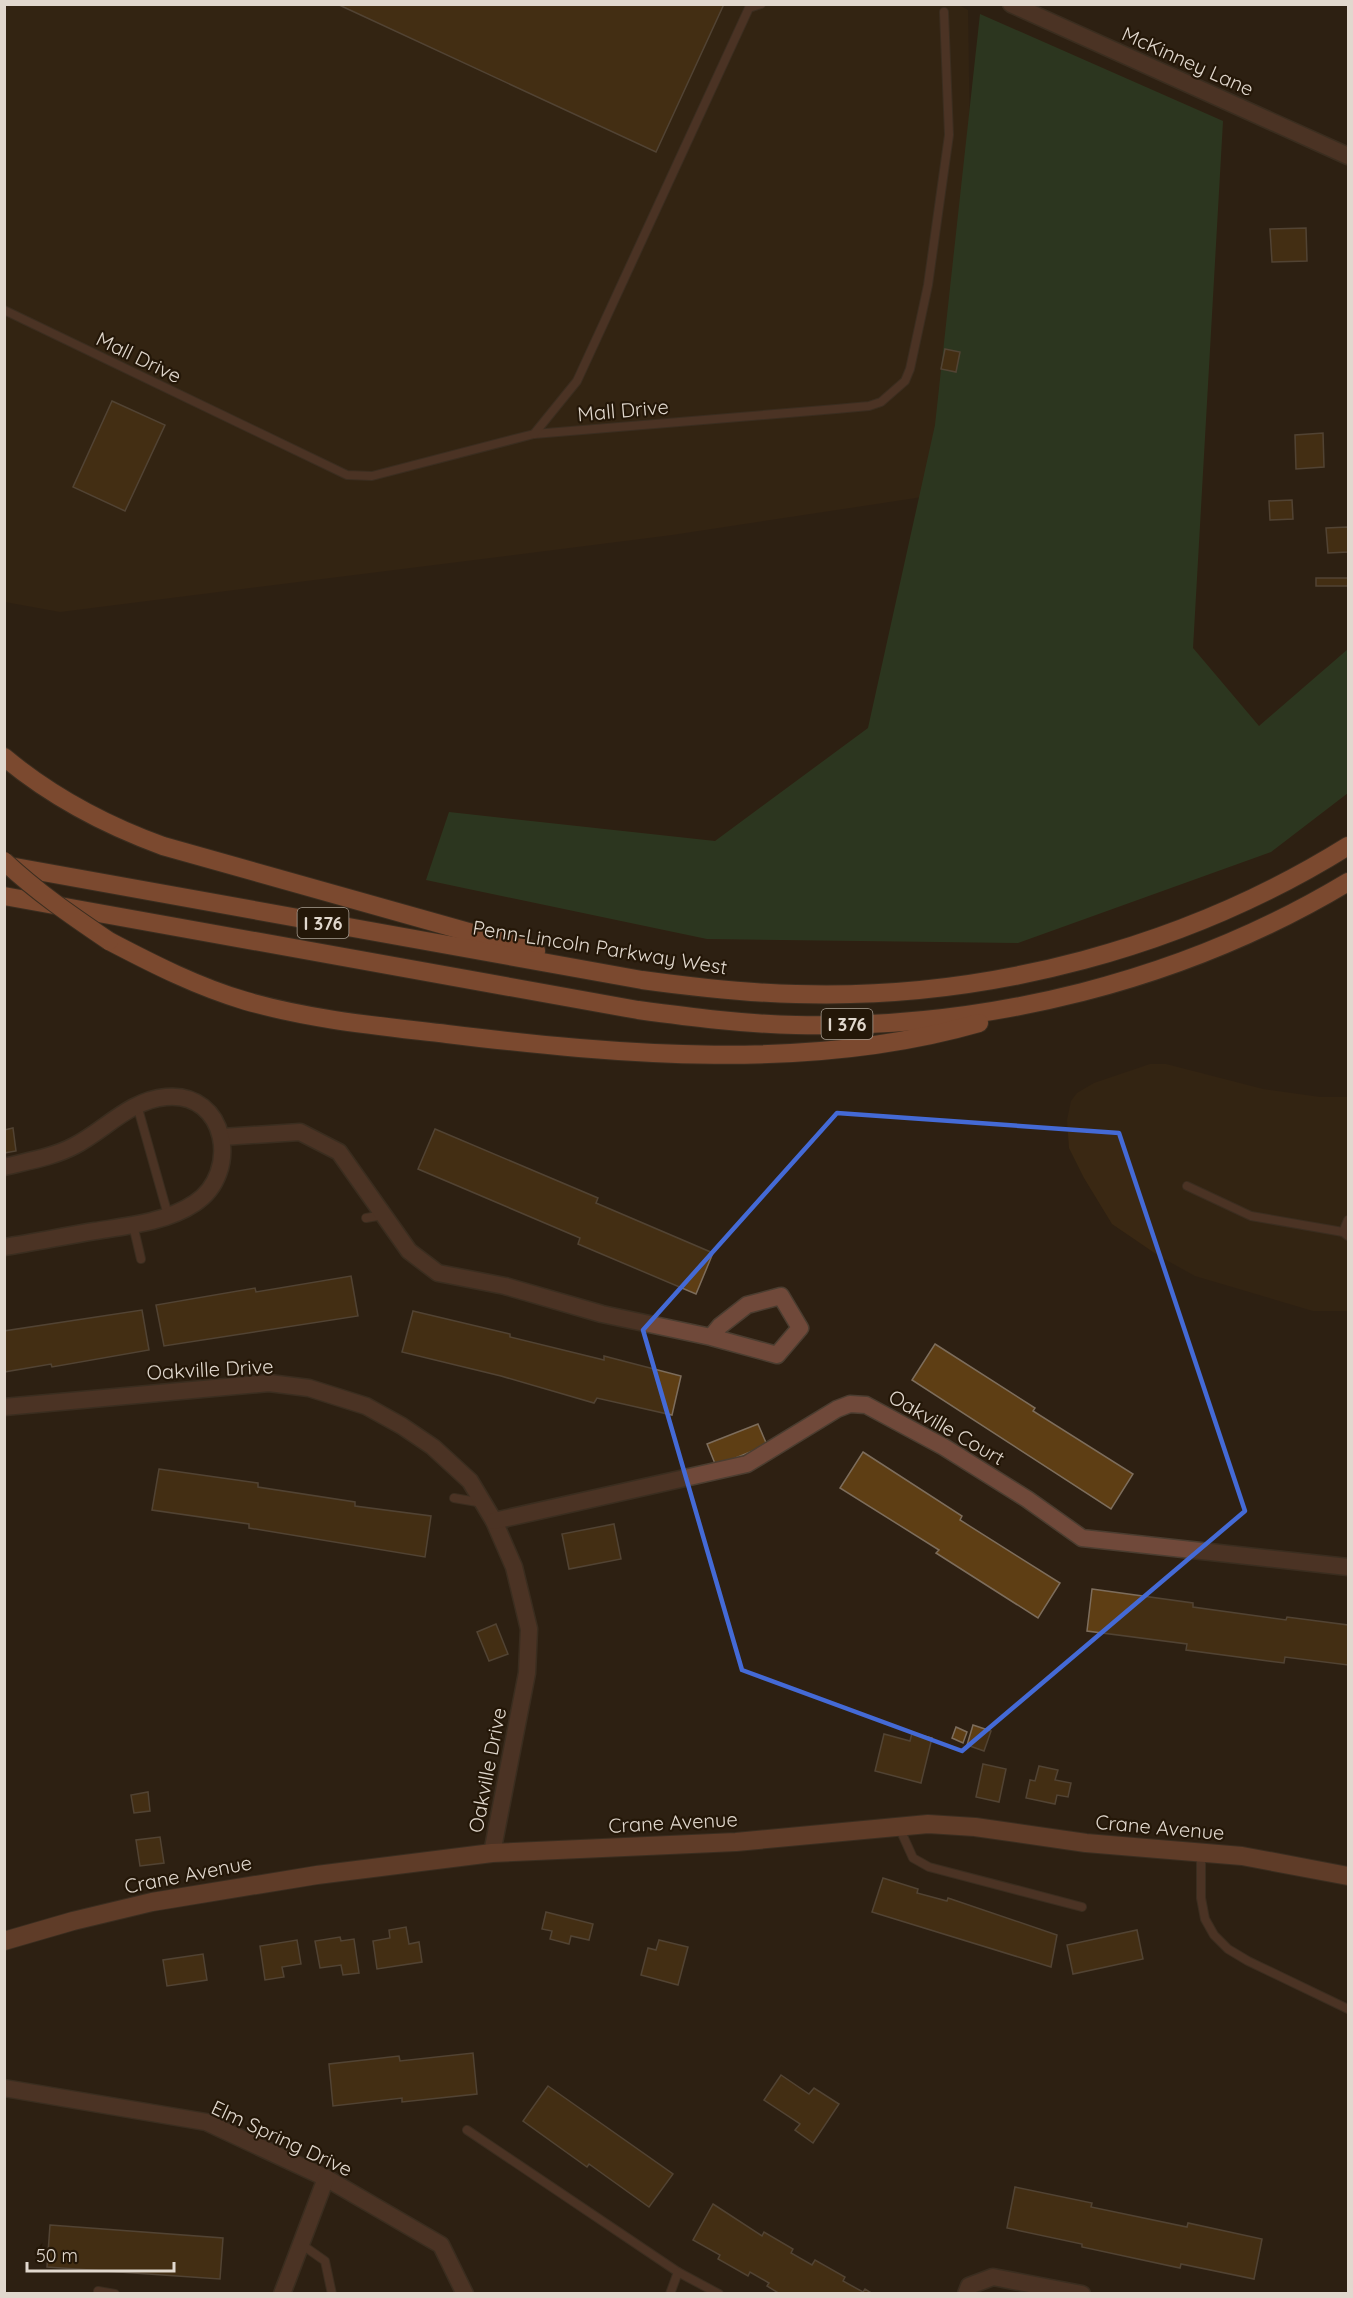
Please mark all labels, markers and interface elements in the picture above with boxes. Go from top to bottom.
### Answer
street label: McKinney Lane [1118,21,1258,101]
street label: Mall Drive [92,326,186,388]
street label: Mall Drive [576,394,670,426]
road number: I 376 [298,908,348,938]
street label: Penn-Lincoln Parkway West [471,915,729,980]
road number: I 376 [822,1009,872,1039]
street label: Oakville Drive [146,1353,274,1385]
street label: Oakville Court [885,1384,1010,1470]
street label: Oakville Drive [463,1705,511,1835]
street label: Crane Avenue [608,1806,738,1838]
street label: Crane Avenue [1094,1809,1226,1845]
street label: Crane Avenue [122,1849,254,1899]
street label: Elm Spring Drive [208,2094,356,2182]
scale bar [27,2235,174,2273]
text: 50 m [36,2244,78,2267]

